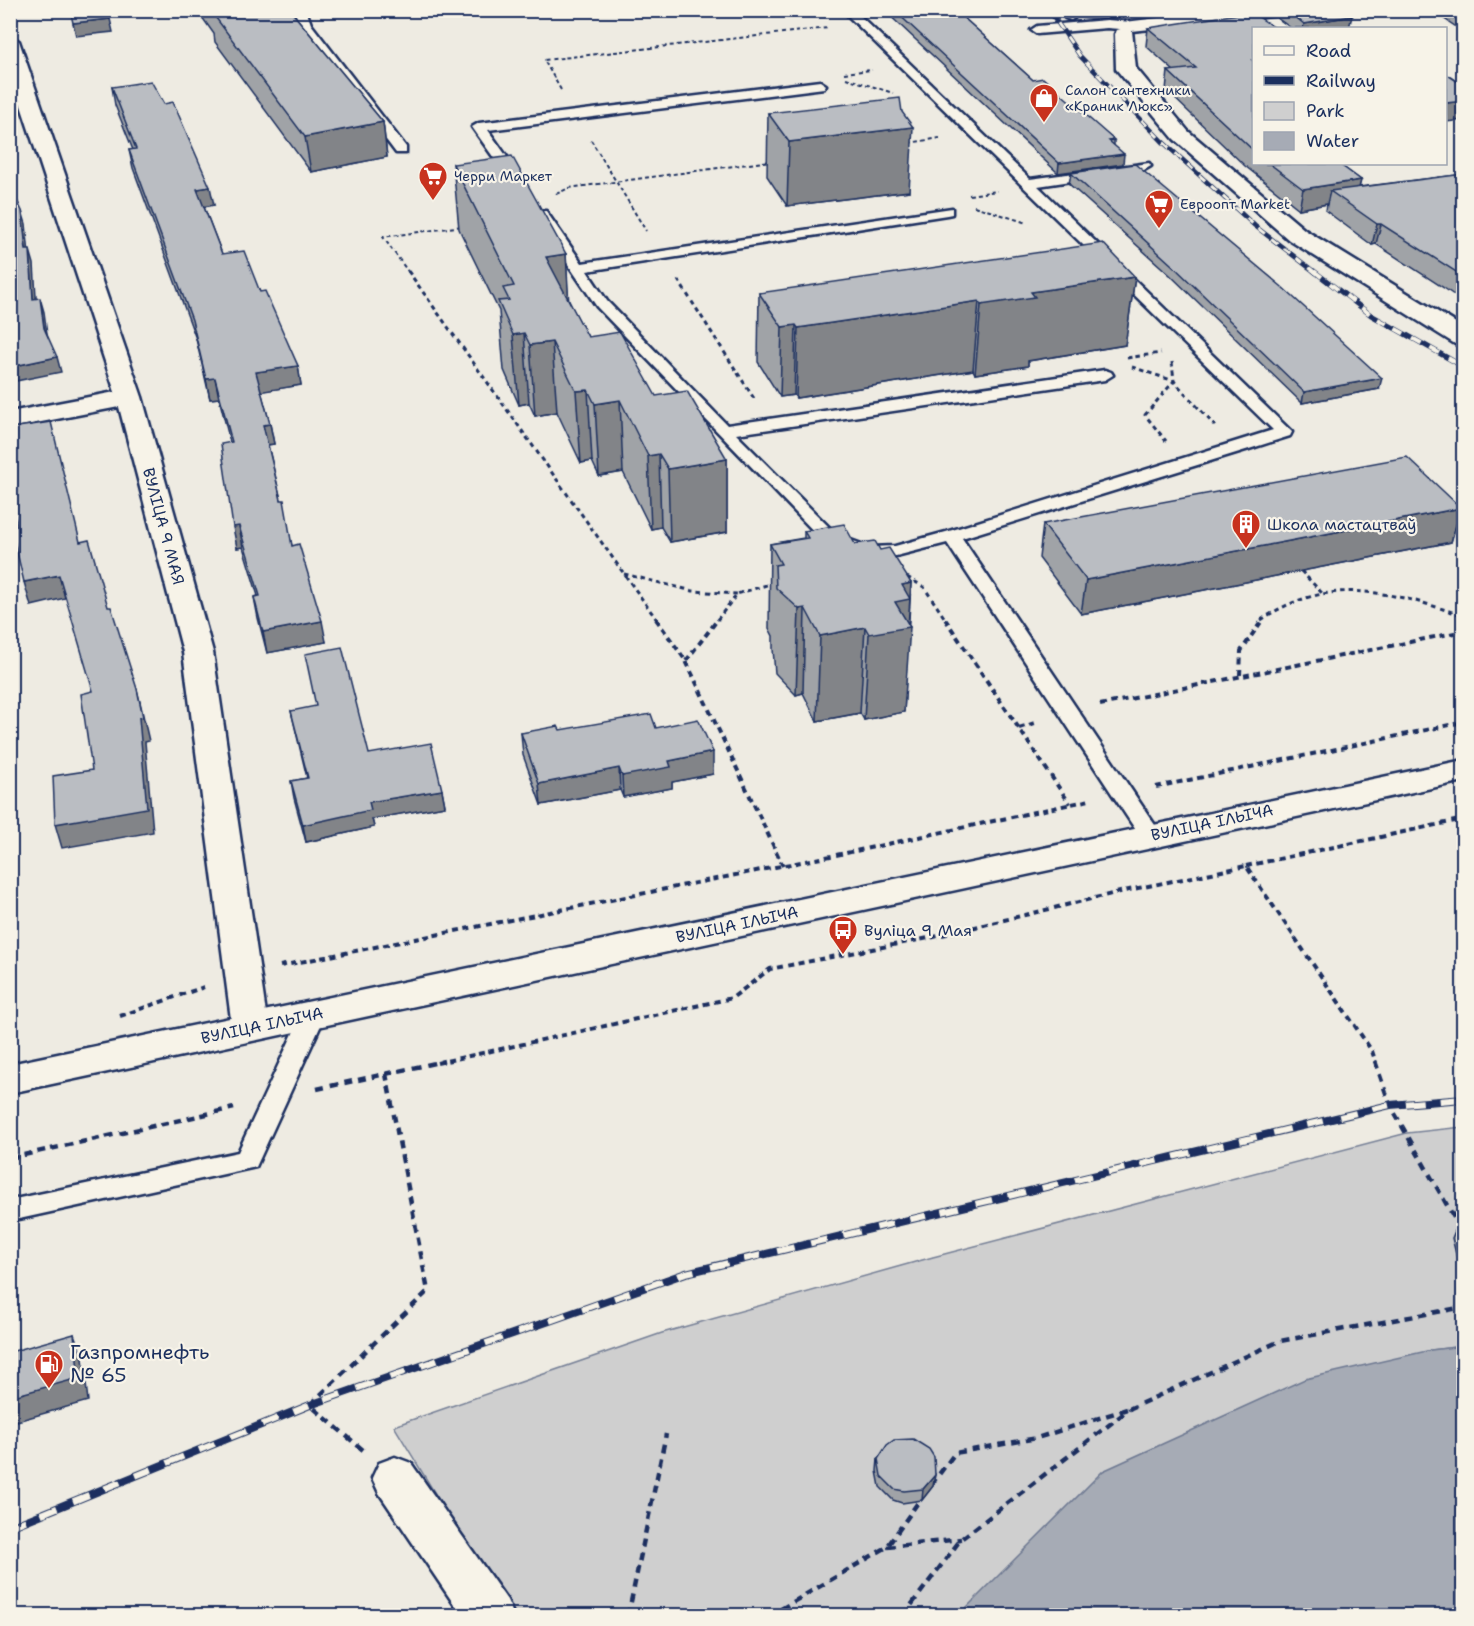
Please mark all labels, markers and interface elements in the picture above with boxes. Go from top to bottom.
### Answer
legend [1252,27,1447,165]
text: Road [1306,39,1351,63]
text: Railway [1306,69,1376,93]
place label: Салон сантехники «Краник Люкс» [1065,81,1191,115]
shop icon: Салон сантехники «Краник Люкс» [1028,82,1060,124]
text: Park [1306,99,1345,123]
text: Water [1306,129,1359,153]
supermarket icon: Черри Маркет [417,160,449,202]
place label: Черри Маркет [454,167,553,185]
supermarket icon: Евроопт Market [1143,188,1175,230]
place label: Евроопт Market [1180,195,1290,213]
street label: ВУЛІЦА 9 МАЯ [138,465,189,587]
building icon: Школа мастацтваў [1230,508,1262,550]
place label: Школа мастацтваў [1267,514,1417,535]
street label: ВУЛІЦА ІЛЬІЧА [1149,799,1275,846]
street label: ВУЛІЦА ІЛЬІЧА [674,901,800,948]
bus stop icon: Вуліца 9 Мая [827,914,859,956]
place label: Вуліца 9 Мая [864,920,972,941]
street label: ВУЛІЦА ІЛЬІЧА [199,1002,325,1049]
place label: Газпромнефть № 65 [70,1339,209,1388]
fuel station icon: Газпромнефть № 65 [33,1348,65,1390]

